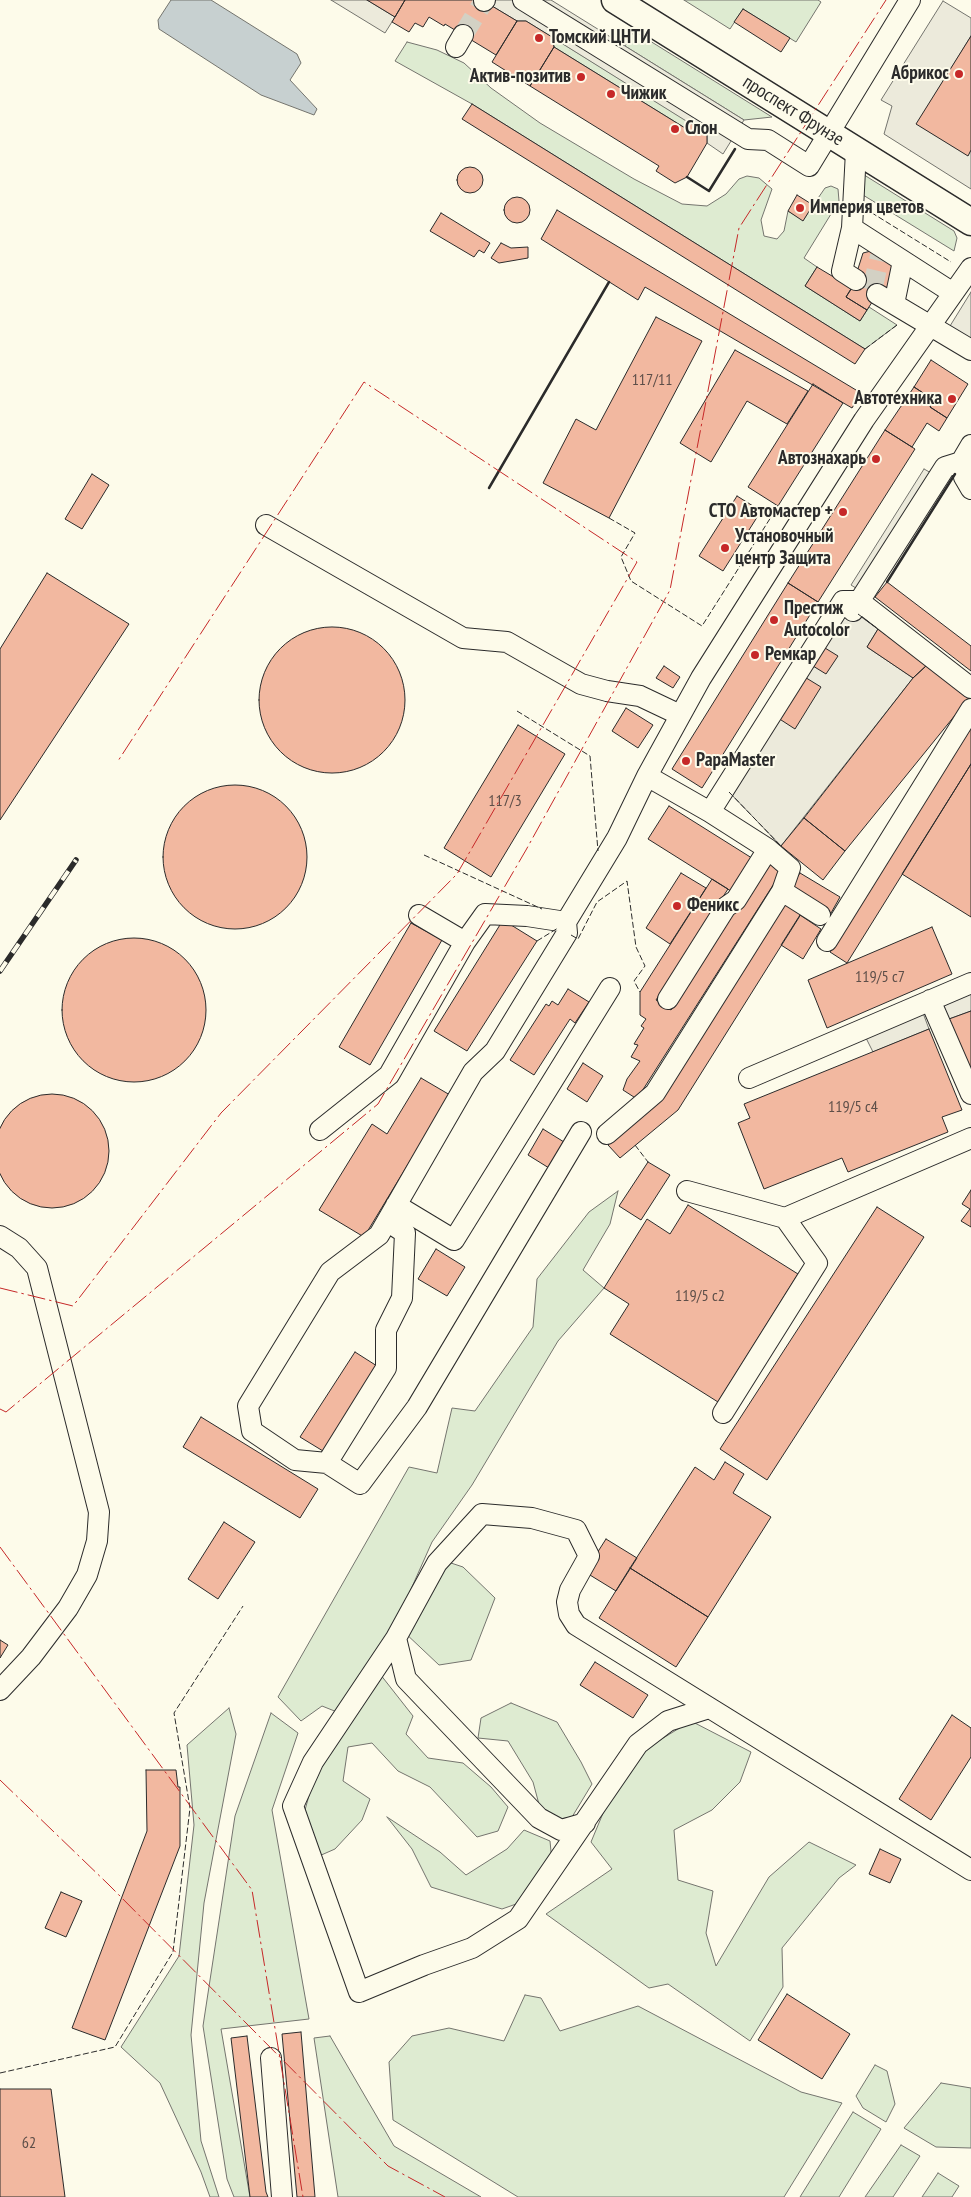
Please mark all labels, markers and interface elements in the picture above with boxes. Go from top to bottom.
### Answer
place label: Томский ЦНТИ [549,27,651,49]
marker: Томский ЦНТИ [533,32,545,44]
place label: Абрикос [891,63,949,85]
place label: Актив-позитив [470,66,571,88]
marker: Абрикос [953,68,965,80]
marker: Актив-позитив [575,71,587,83]
street label: проспект Фрунзе [738,71,848,151]
place label: Чижик [621,83,666,105]
marker: Чижик [605,88,617,100]
place label: Слон [685,118,718,140]
marker: Слон [669,123,681,135]
place label: Империя цветов [810,197,924,219]
marker: Империя цветов [794,202,806,214]
house number: 117/11 [632,370,672,390]
place label: Автотехника [854,388,942,410]
marker: Автотехника [946,393,958,405]
place label: Автознахарь [778,448,866,470]
marker: Автознахарь [870,453,882,465]
place label: СТО Автомастер + [709,501,833,523]
marker: СТО Автомастер + [837,506,849,518]
place label: Установочный центр Защита [735,526,833,570]
marker: Установочный центр Защита [719,542,731,554]
place label: Престиж Autocolor [784,598,849,642]
marker: Престиж Autocolor [768,614,780,626]
place label: Ремкар [765,644,816,666]
marker: Ремкар [749,649,761,661]
place label: PapaMaster [696,750,775,772]
marker: PapaMaster [680,755,692,767]
house number: 117/3 [488,791,522,811]
place label: Феникс [687,895,739,917]
marker: Феникс [671,900,683,912]
house number: 119/5 с7 [855,967,905,987]
house number: 119/5 с4 [828,1097,878,1117]
house number: 119/5 с2 [675,1286,725,1306]
house number: 62 [22,2133,36,2153]

